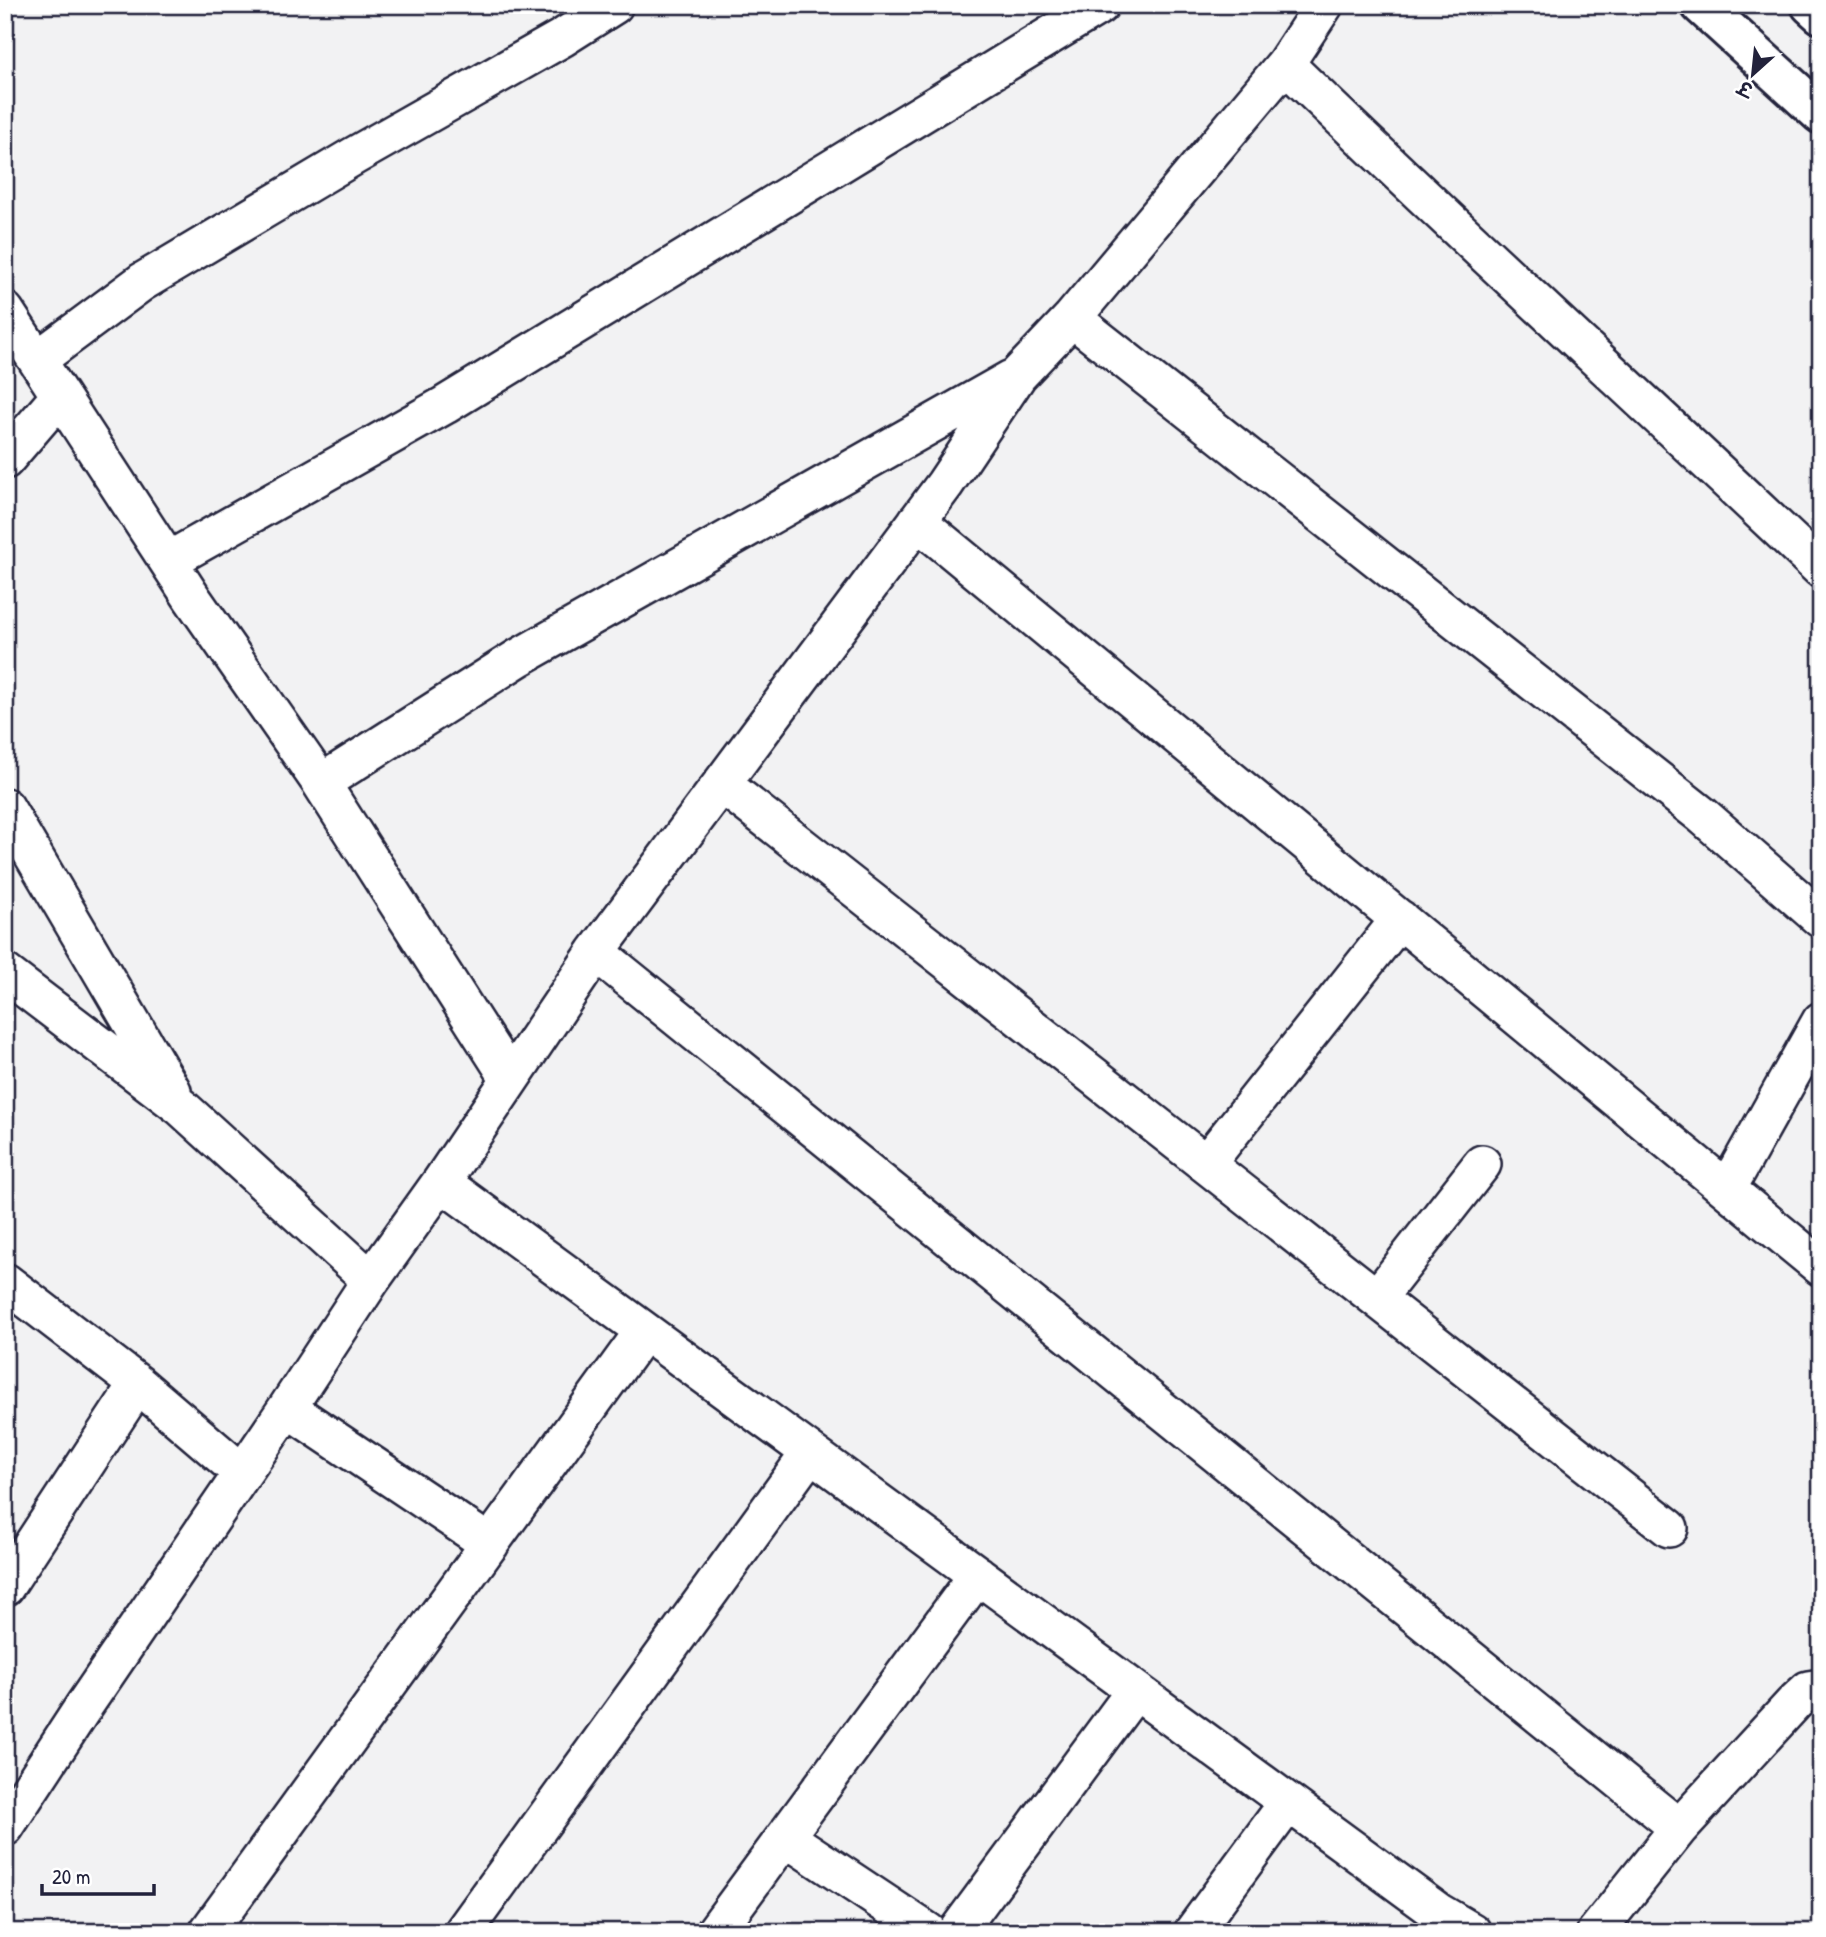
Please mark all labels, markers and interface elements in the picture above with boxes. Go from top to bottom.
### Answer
north arrow [1717,38,1787,108]
text: उ [1732,74,1759,105]
scale bar [42,1853,154,1897]
text: 20 m [52,1862,90,1891]

